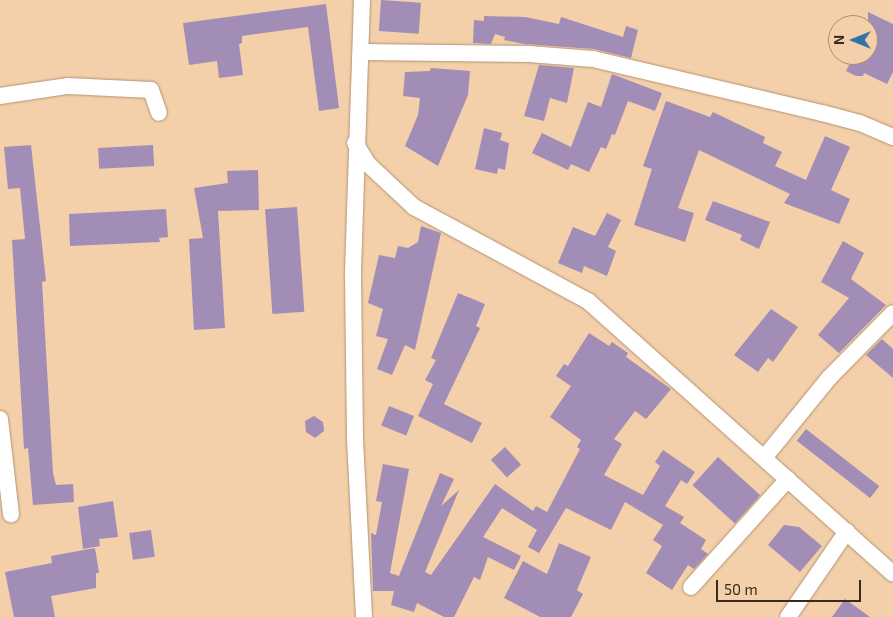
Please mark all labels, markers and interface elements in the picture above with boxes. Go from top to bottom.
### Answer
north arrow [828,15,878,65]
text: N [830,35,847,45]
scale bar [718,570,863,602]
text: 50 m [724,580,758,598]

